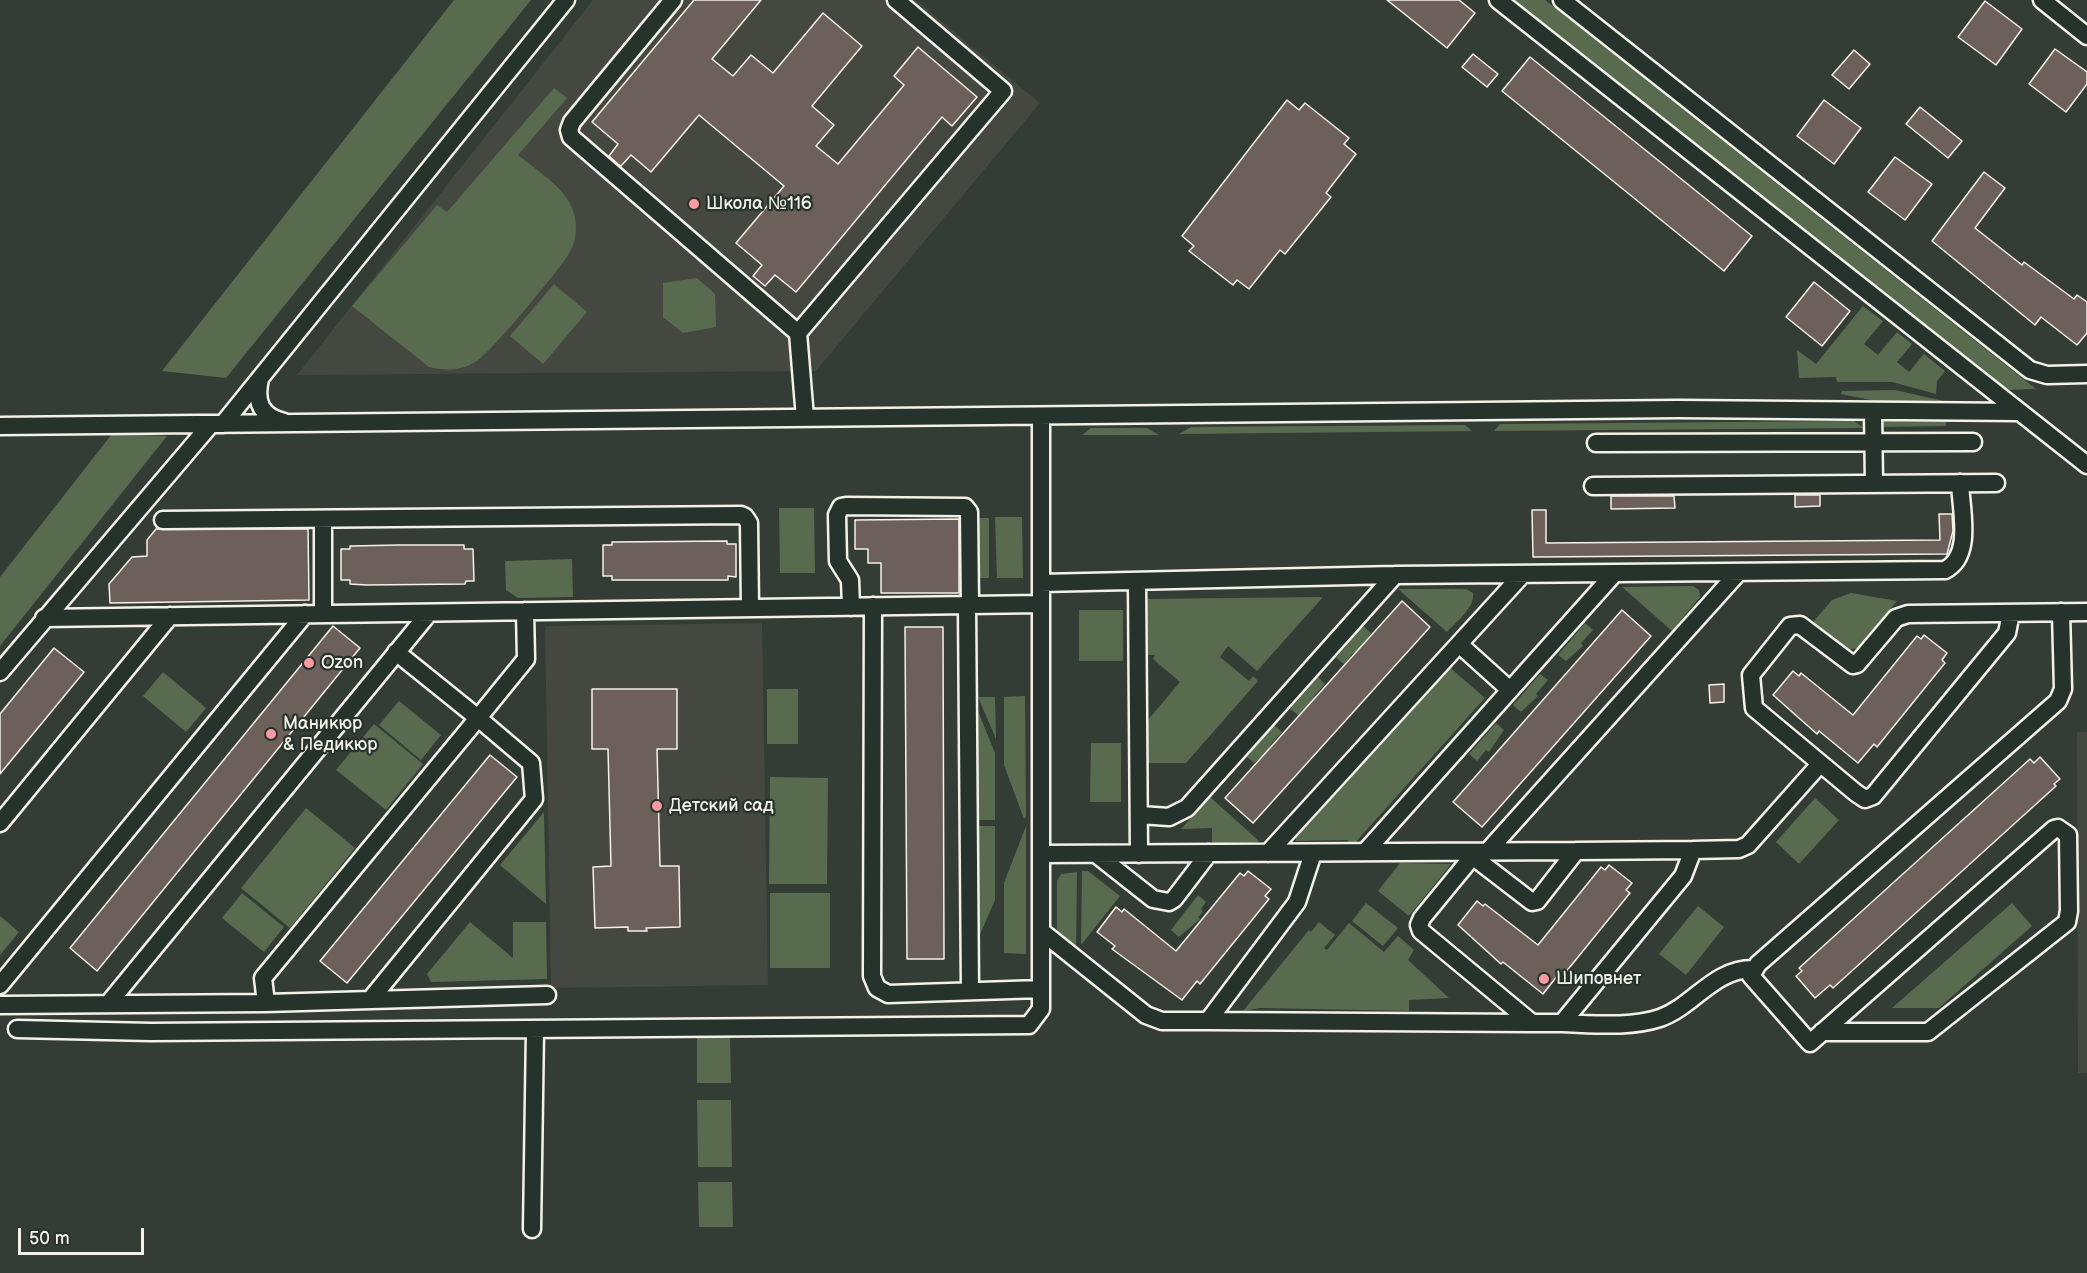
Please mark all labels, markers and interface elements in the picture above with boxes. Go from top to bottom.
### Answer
place label: Школа №116 [706,193,812,215]
marker: Школа №116 [687,197,701,211]
place label: Ozon [321,652,363,674]
marker: Ozon [302,656,316,670]
place label: Маникюр & Педикюр [283,713,377,756]
marker: Маникюр & Педикюр [264,727,278,741]
place label: Детский сад [669,795,774,817]
marker: Детский сад [650,799,664,813]
place label: Шиповнет [1556,968,1641,990]
marker: Шиповнет [1537,972,1551,986]
scale bar [21,1216,147,1254]
text: 50 m [29,1228,70,1249]

